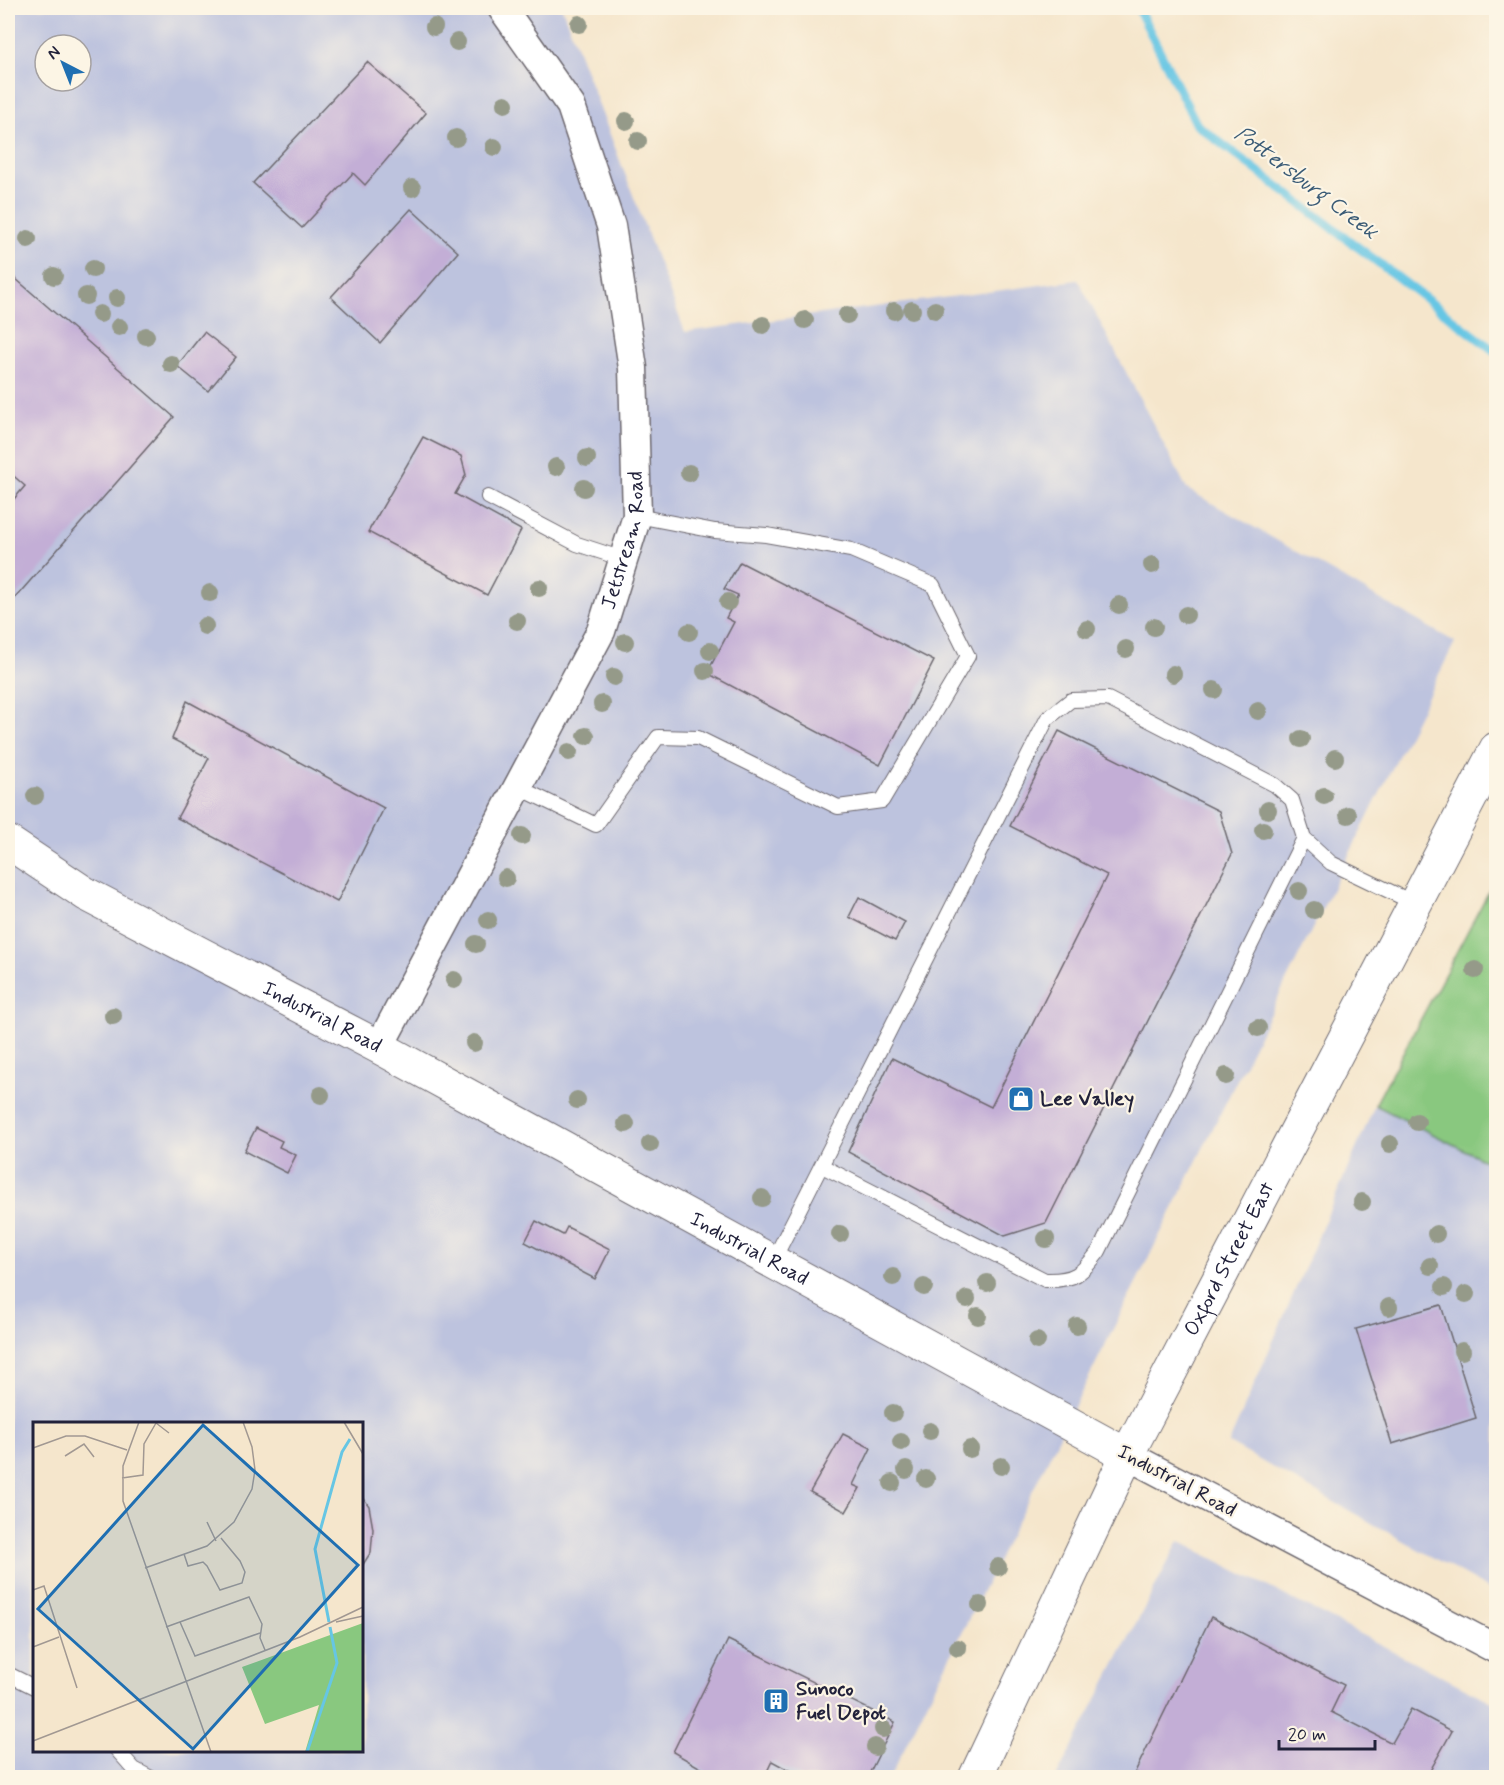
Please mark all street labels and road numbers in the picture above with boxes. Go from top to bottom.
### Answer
street label: Jetstream Road [595,471,651,613]
street label: Industrial Road [257,974,387,1060]
street label: Oxford Street East [1178,1177,1281,1341]
street label: Industrial Road [685,1205,813,1293]
street label: Industrial Road [1113,1438,1241,1524]

